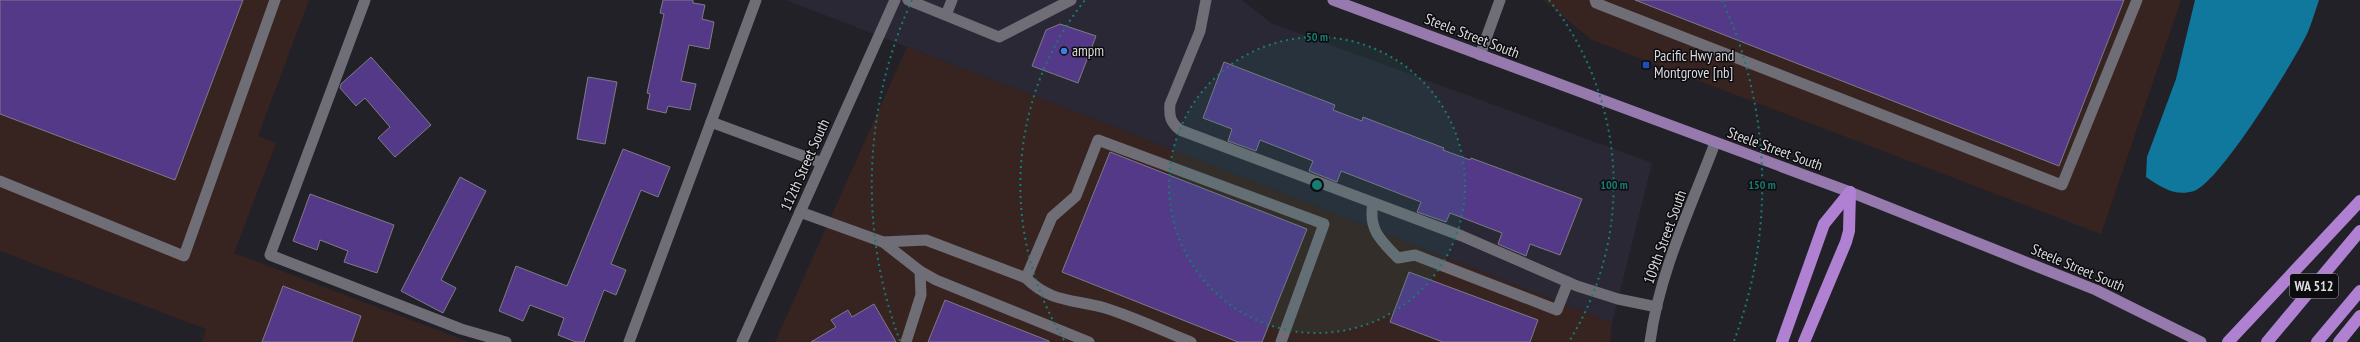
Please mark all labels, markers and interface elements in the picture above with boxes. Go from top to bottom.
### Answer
street label: Steele Street South [1422,9,1522,62]
text: 50 m [1306,29,1328,44]
place label: ampm [1072,41,1104,60]
marker: ampm [1059,46,1069,56]
place label: Pacific Hwy and Montgrove [nb] [1654,46,1734,82]
marker: Pacific Hwy and Montgrove [nb] [1641,60,1651,70]
street label: 112th Street South [776,116,833,214]
street label: Steele Street South [1725,123,1825,175]
text: 100 m [1600,177,1628,192]
text: 150 m [1748,177,1776,192]
centre of rings [1310,178,1324,192]
street label: 109th Street South [1639,187,1690,286]
street label: Steele Street South [2028,239,2128,296]
road number: WA 512 [2290,274,2338,298]

